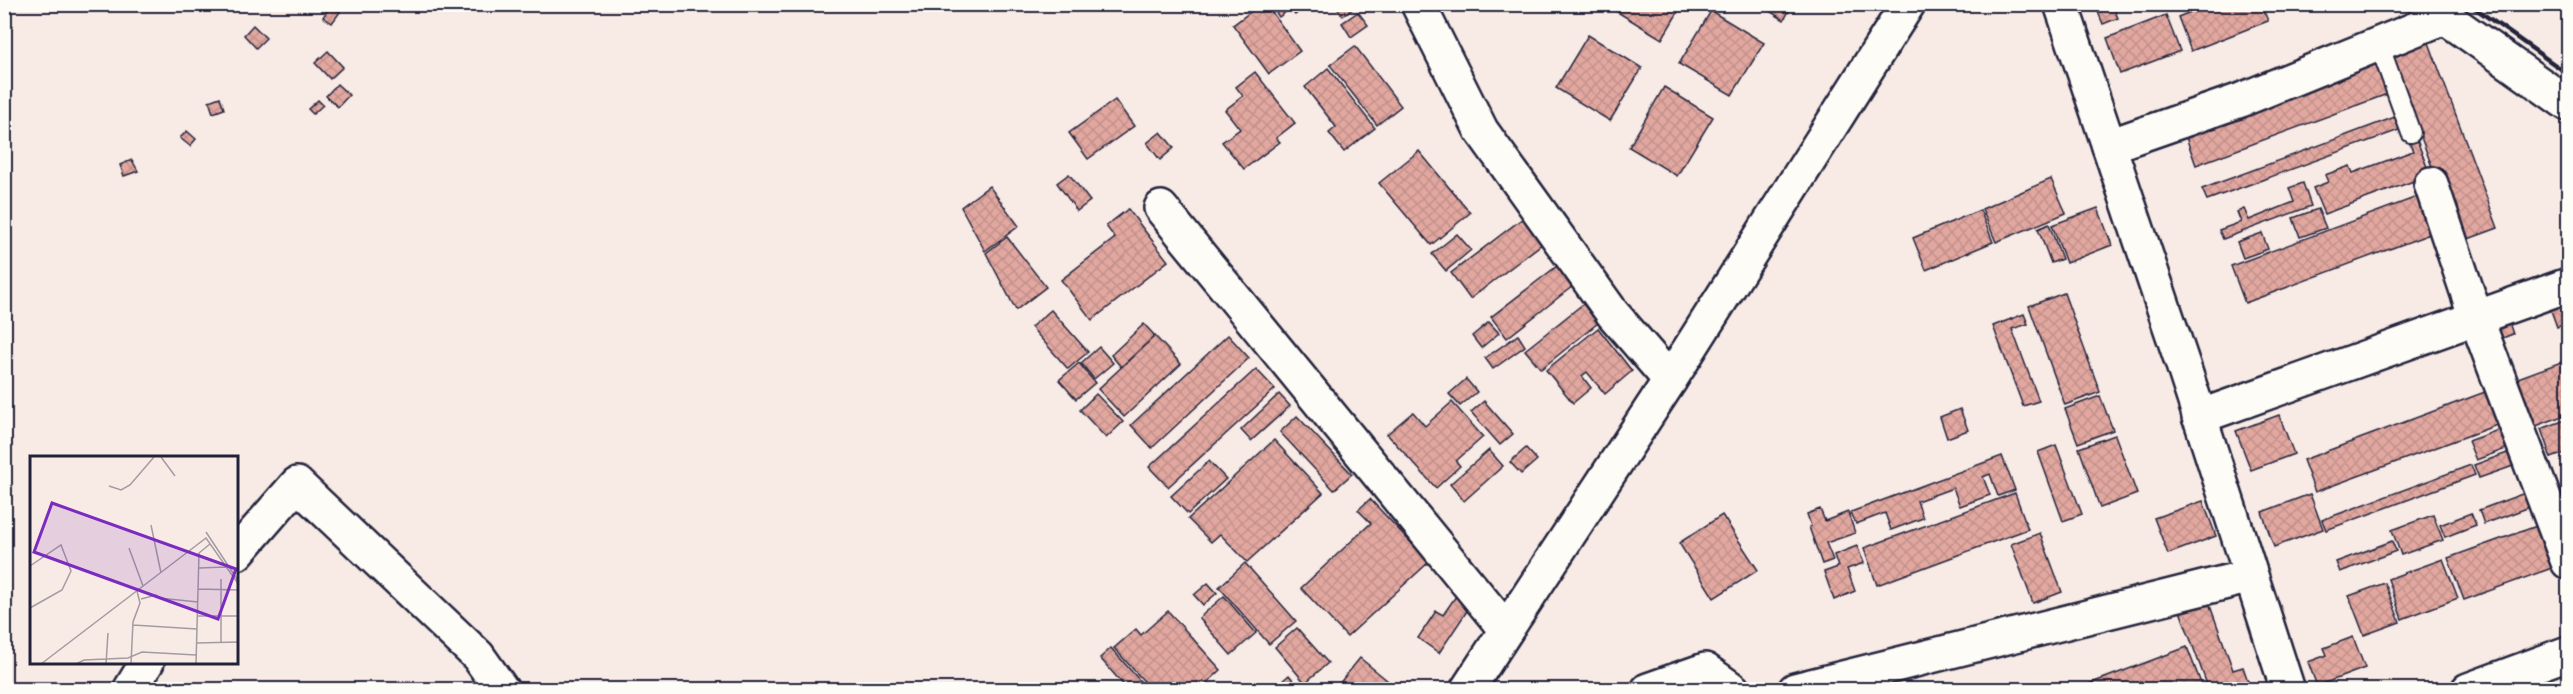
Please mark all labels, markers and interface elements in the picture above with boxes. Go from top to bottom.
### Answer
inset map [30,456,238,664]

